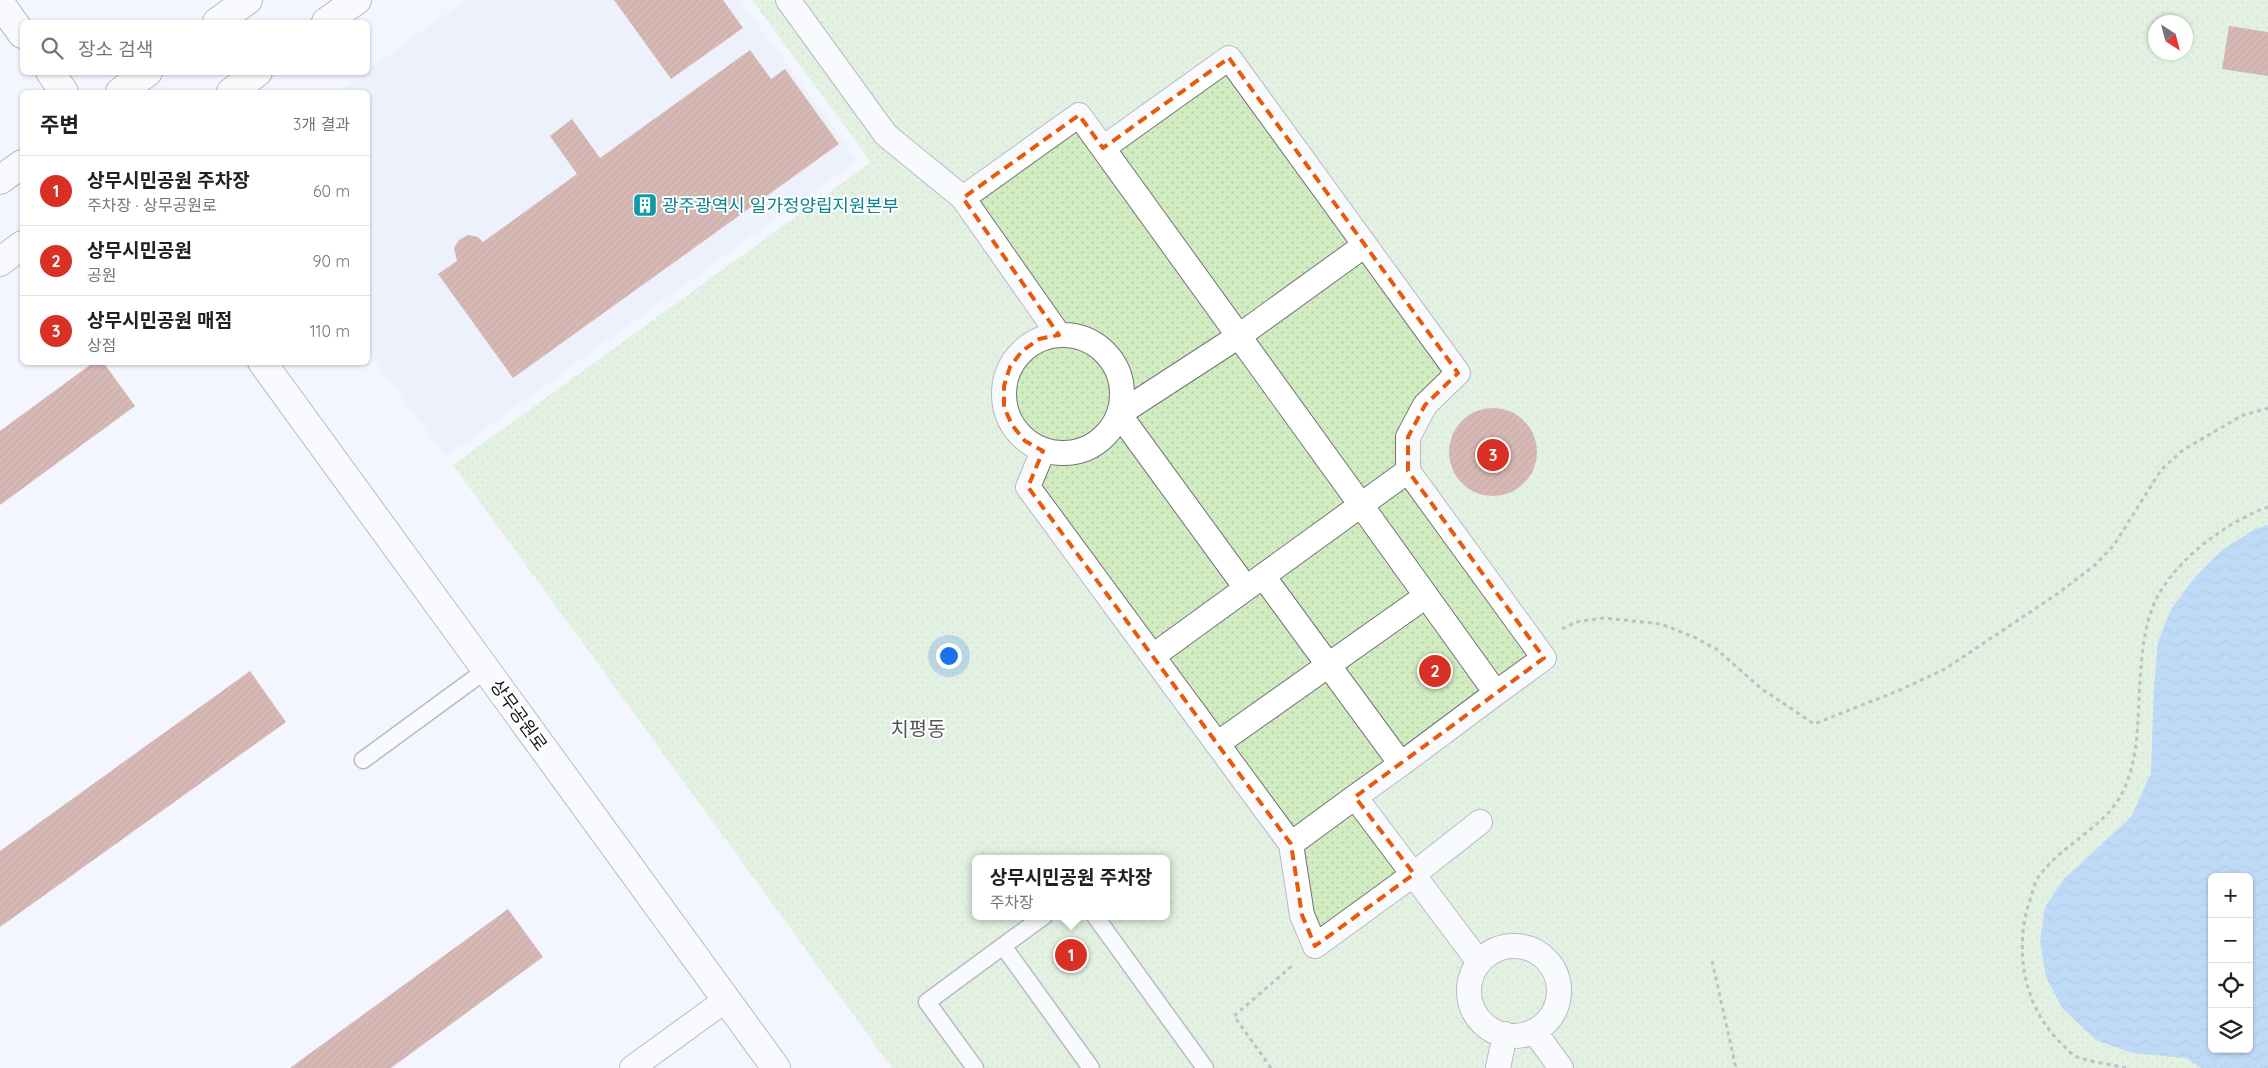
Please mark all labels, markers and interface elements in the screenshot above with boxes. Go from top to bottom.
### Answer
north arrow [2148,15,2193,60]
search box [20,20,370,75]
icon: search [38,34,66,62]
text: 장소 검색 [78,37,153,61]
text: 주변 [40,111,79,137]
text: 3개 결과 [293,114,350,134]
text: 상무시민공원 주차장 [87,168,250,192]
text: 1 [53,181,59,201]
text: 60 m [313,181,350,201]
building icon: 광주광역시 일가정양립지원본부 [632,192,658,218]
place label: 광주광역시 일가정양립지원본부 [662,194,899,217]
text: 주차장 · 상무공원로 [87,195,217,215]
text: 상무시민공원 [87,238,192,262]
text: 2 [51,251,61,271]
text: 90 m [313,251,350,271]
text: 공원 [87,265,116,285]
text: 상무시민공원 매점 [87,308,232,332]
text: 3 [52,321,60,341]
text: 110 m [310,321,350,341]
text: 상점 [87,335,116,355]
pin: 3 [1477,436,1509,474]
your location [936,643,962,669]
pin: 2 [1419,652,1451,690]
street label: 상무공원로 [485,675,553,755]
district label: 치평동 [890,716,946,741]
popup [972,855,1170,920]
text: 상무시민공원 주차장 [990,865,1152,889]
map controls [2208,873,2253,1053]
button: + [2208,873,2253,918]
text: 주차장 [990,892,1034,912]
button: − [2208,918,2253,963]
pin: 1 [1055,936,1087,974]
button: locate [2208,963,2253,1008]
button: layers [2208,1008,2253,1053]

